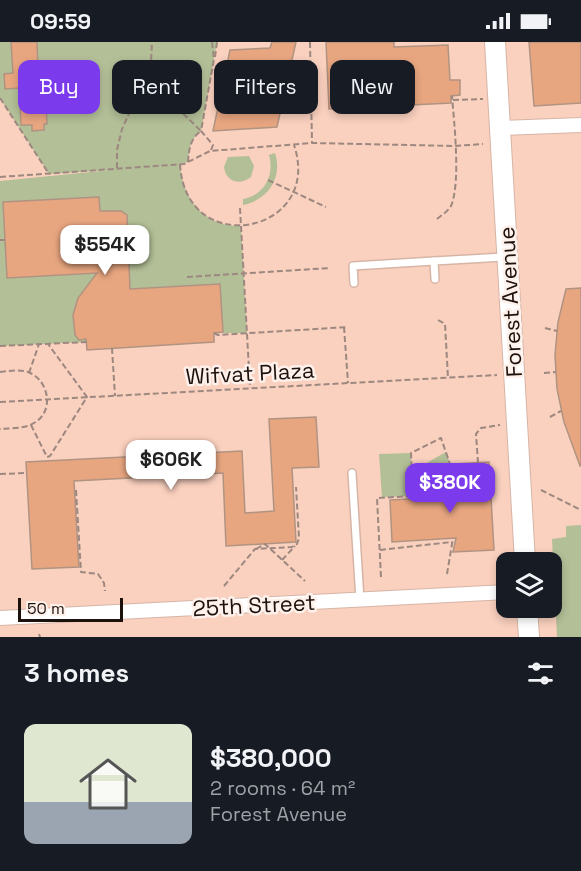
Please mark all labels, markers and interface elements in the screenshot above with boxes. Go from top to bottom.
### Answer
text: 09:59 [30,7,91,35]
chip: Buy [18,60,100,114]
chip: Rent [112,60,202,114]
chip: Filters [214,60,318,114]
chip: New [330,60,415,114]
pin: $554K [63,225,147,276]
street label: Forest Avenue [492,226,528,378]
text: $554K [74,231,136,257]
street label: Wifvat Plaza [185,356,315,390]
pin: $606K [129,440,213,491]
text: $606K [140,446,202,472]
pin: $380K [408,463,492,514]
text: $380K [419,469,481,495]
map controls [496,552,562,618]
button: layers [496,552,562,618]
street label: 25th Street [192,588,316,622]
scale bar [18,595,123,622]
text: 50 m [27,598,65,619]
text: 3 homes [24,656,129,690]
icon: filters [524,657,557,690]
text: $380,000 [210,741,332,775]
icon: home [72,748,144,820]
text: 2 rooms · 64 m² [210,775,355,801]
text: Forest Avenue [210,801,347,827]

